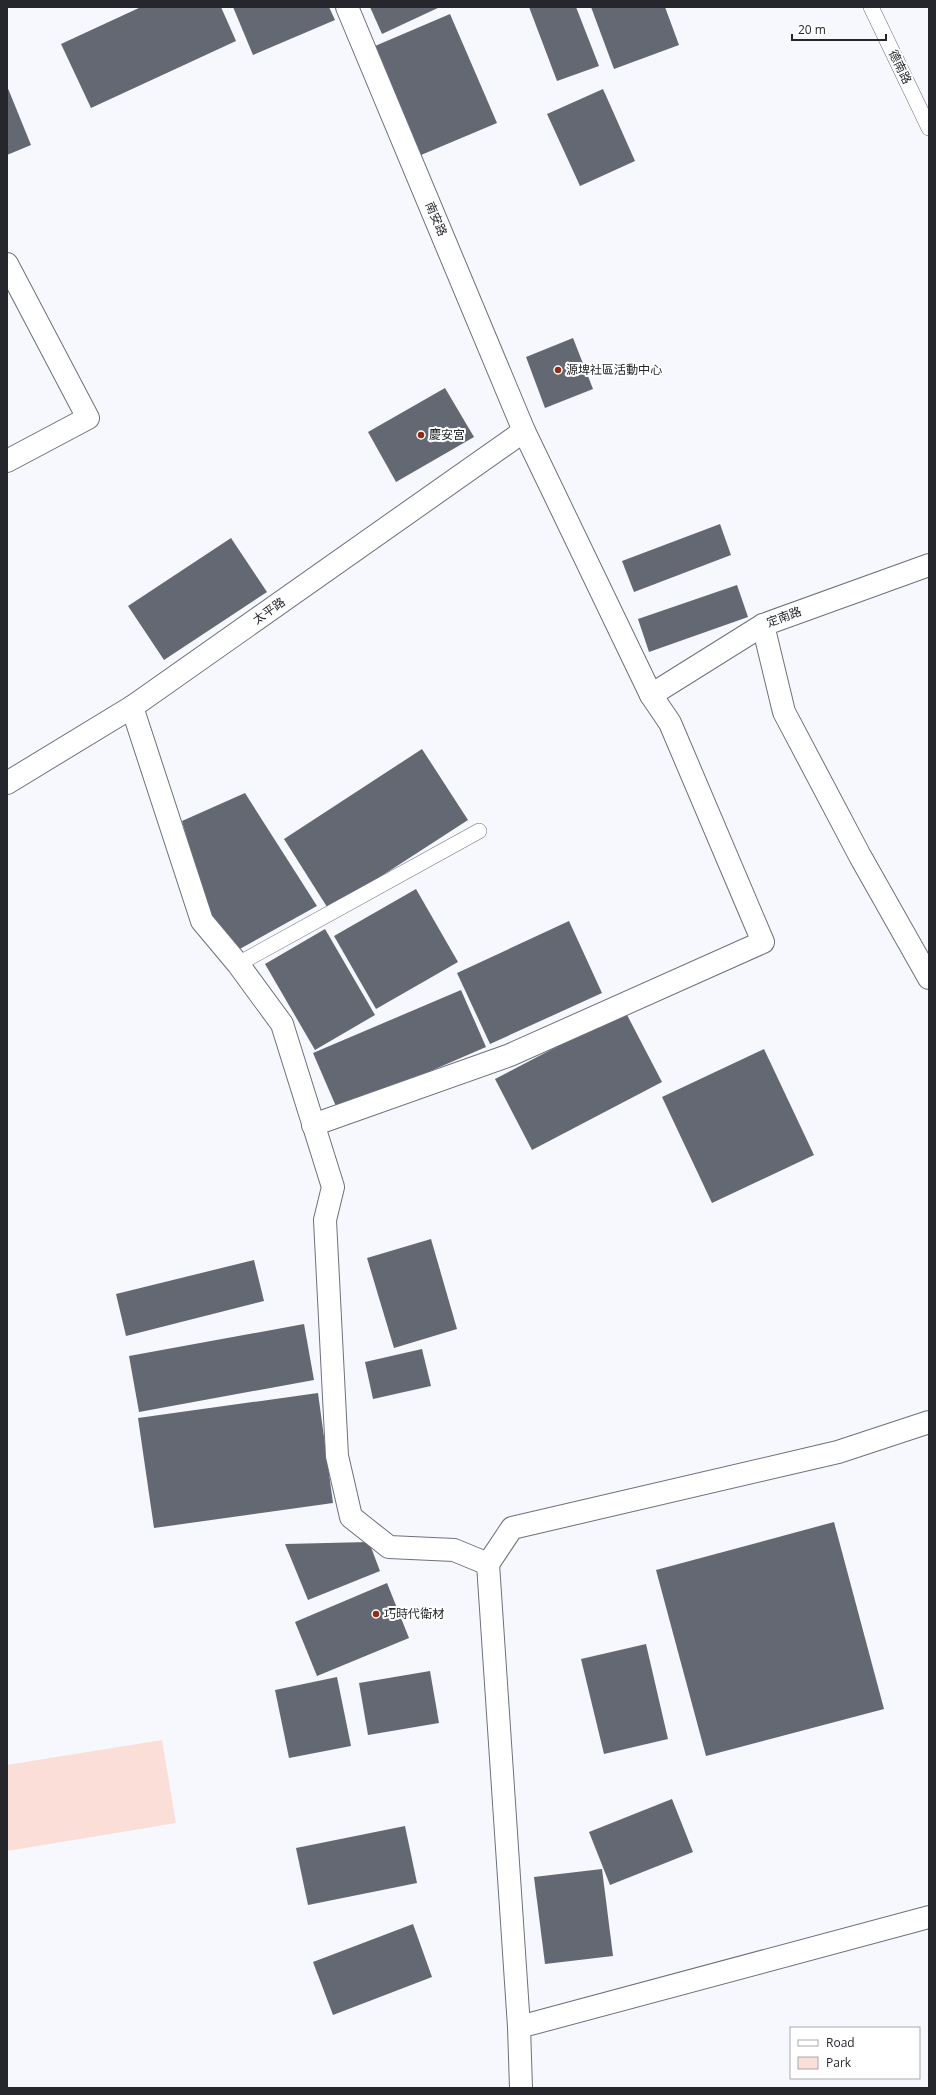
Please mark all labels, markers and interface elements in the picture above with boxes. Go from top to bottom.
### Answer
scale bar [792,16,886,42]
text: 20 m [798,21,826,38]
street label: 德南路 [885,47,916,87]
street label: 南安路 [422,199,451,239]
place label: 源埤社區活動中心 [566,361,662,378]
marker: 源埤社區活動中心 [553,365,563,375]
place label: 慶安宮 [429,426,465,443]
marker: 慶安宮 [416,430,426,440]
street label: 太平路 [249,593,288,628]
street label: 定南路 [764,602,804,631]
place label: 巧時代衛材 [384,1605,444,1622]
marker: 巧時代衛材 [371,1609,381,1619]
legend [790,2027,920,2079]
text: Road [826,2034,855,2051]
text: Park [826,2054,852,2071]

